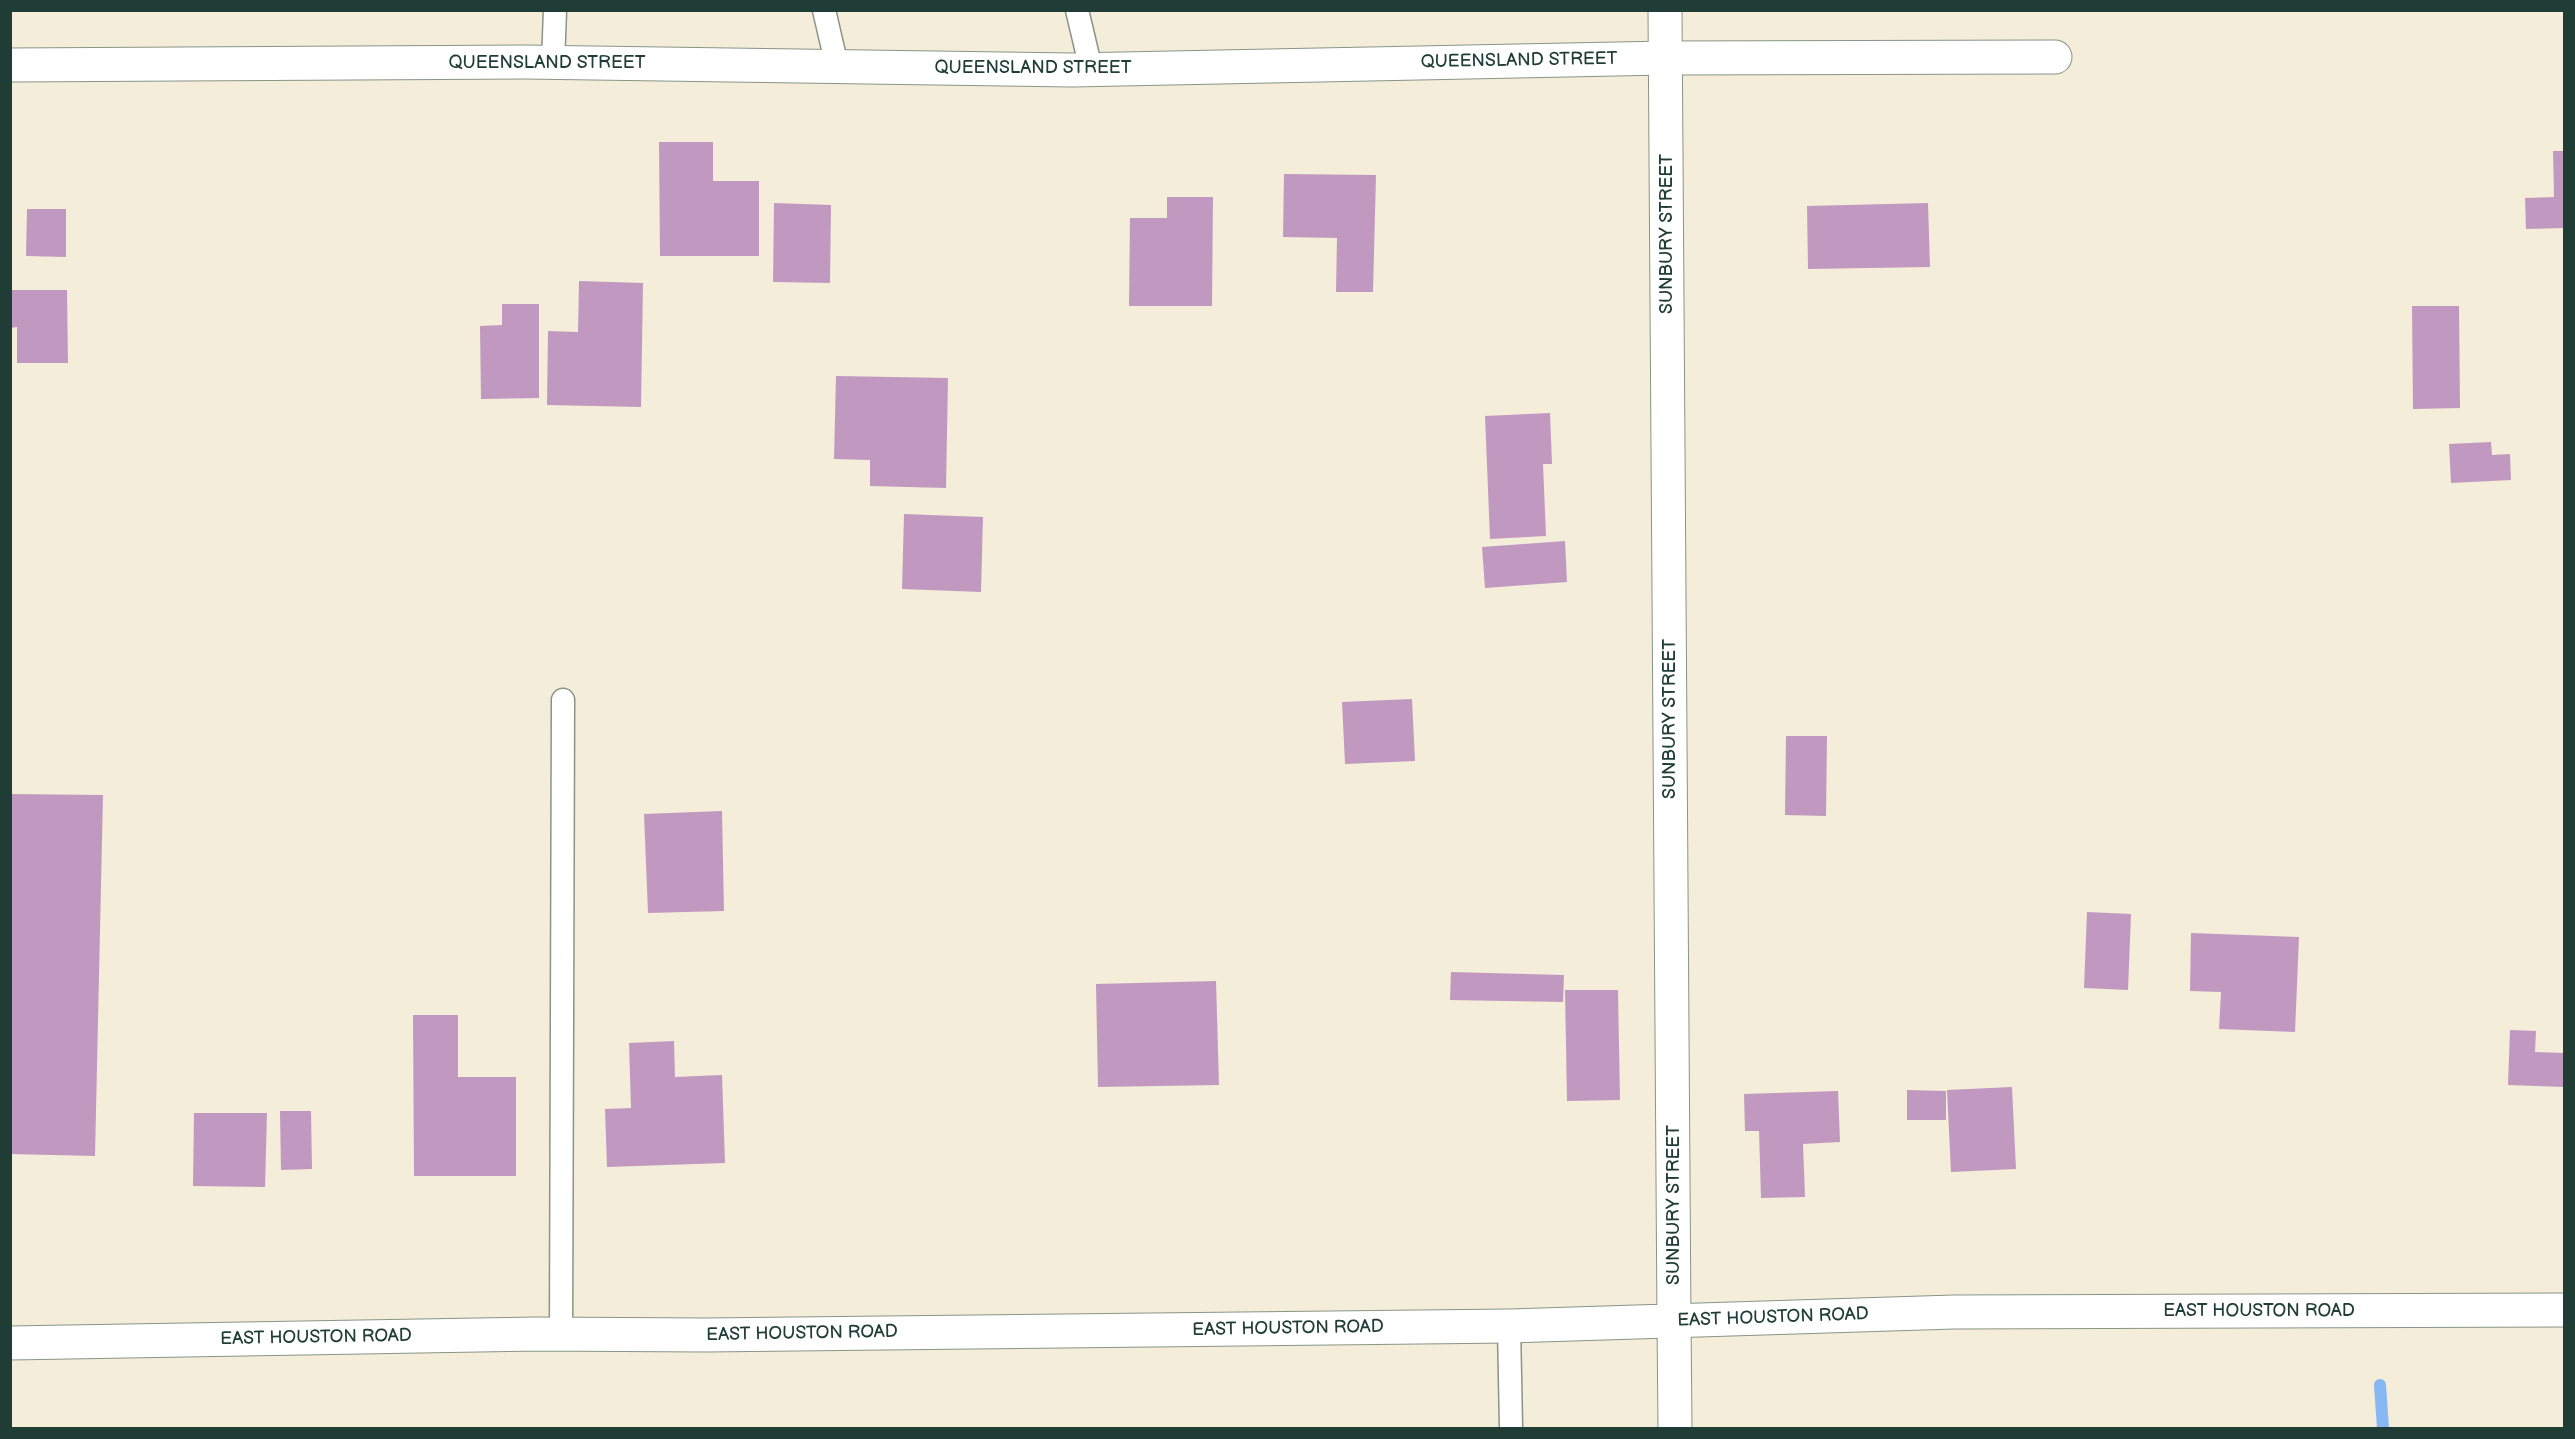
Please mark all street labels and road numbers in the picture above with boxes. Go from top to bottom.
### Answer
street label: QUEENSLAND STREET [1420,48,1618,74]
street label: QUEENSLAND STREET [449,52,645,74]
street label: QUEENSLAND STREET [935,57,1131,79]
street label: SUNBURY STREET [1656,154,1678,314]
street label: SUNBURY STREET [1659,639,1681,799]
street label: SUNBURY STREET [1663,1125,1685,1285]
street label: EAST HOUSTON ROAD [2163,1300,2355,1322]
street label: EAST HOUSTON ROAD [1677,1304,1869,1332]
street label: EAST HOUSTON ROAD [1192,1317,1384,1341]
street label: EAST HOUSTON ROAD [706,1322,898,1346]
street label: EAST HOUSTON ROAD [220,1326,412,1350]

